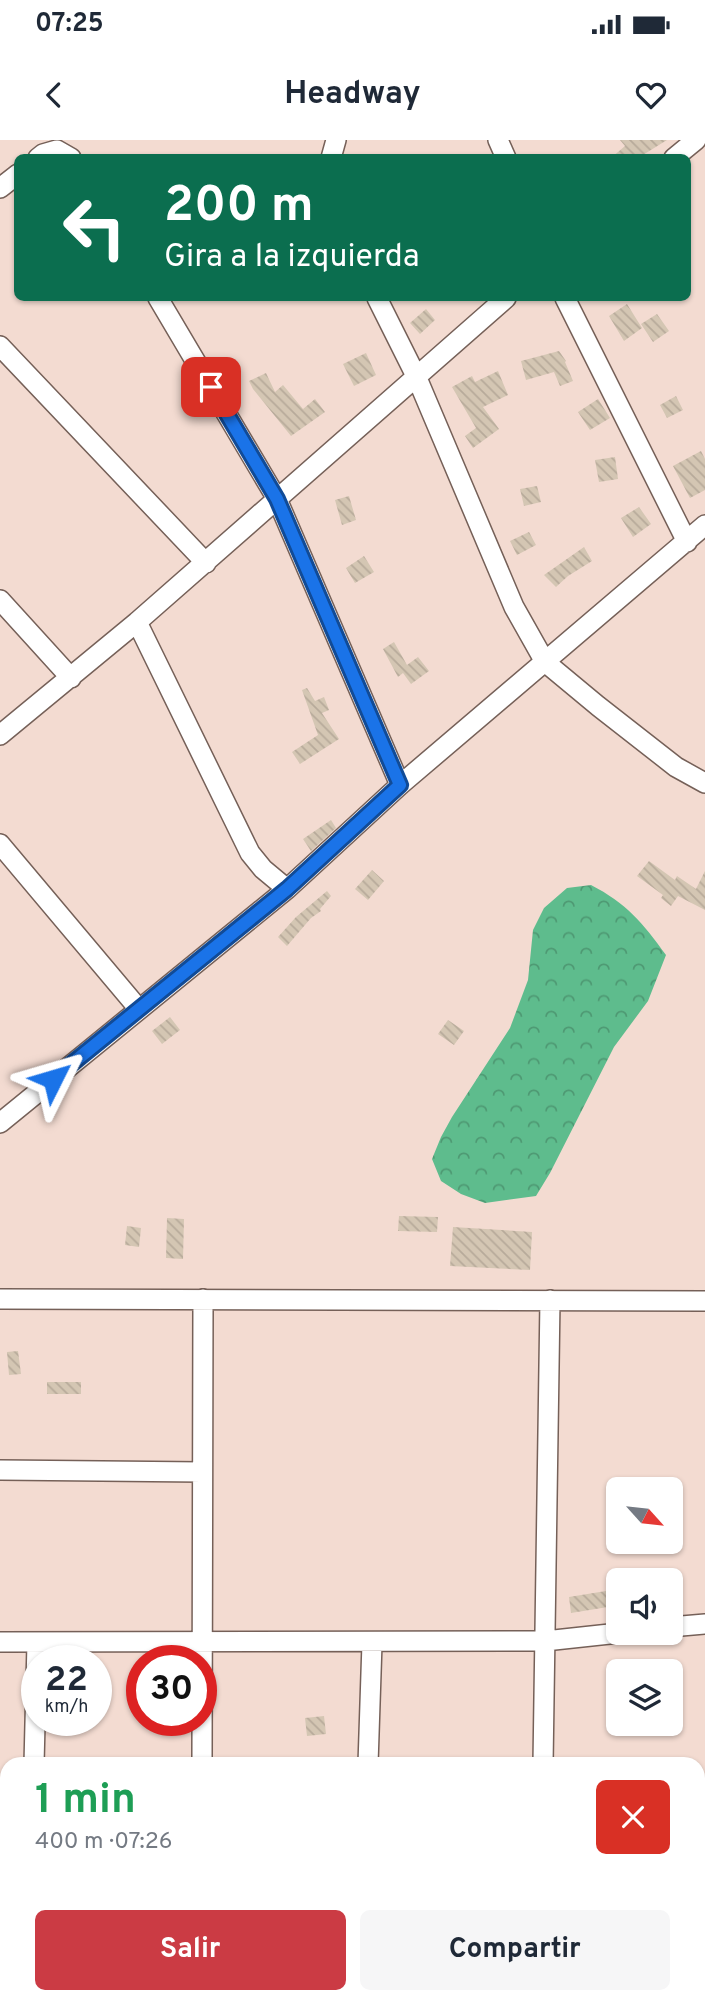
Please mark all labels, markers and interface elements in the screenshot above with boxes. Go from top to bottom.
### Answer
text: 07:25 [35,8,104,41]
text: Headway [284,75,421,115]
icon: back [35,76,73,114]
icon: heart [632,76,670,114]
text: 200 m [164,177,314,239]
icon: left [49,182,140,273]
text: Gira a la izquierda [164,238,420,278]
pin [181,357,241,417]
icon: arrive [192,368,230,406]
position arrow [16,1042,90,1116]
north arrow [606,1477,682,1554]
map controls [606,1477,683,1736]
button: sound [606,1568,683,1645]
speed limit sign: 30 [126,1645,217,1736]
text: 22 [45,1659,88,1703]
button: layers [606,1659,683,1736]
text: km/h [45,1696,88,1719]
text: 1 min [35,1775,136,1828]
button: close [596,1780,670,1854]
text: 400 m · 07:26 [35,1828,172,1857]
button: Salir [35,1910,346,1990]
button: Compartir [360,1910,670,1990]

